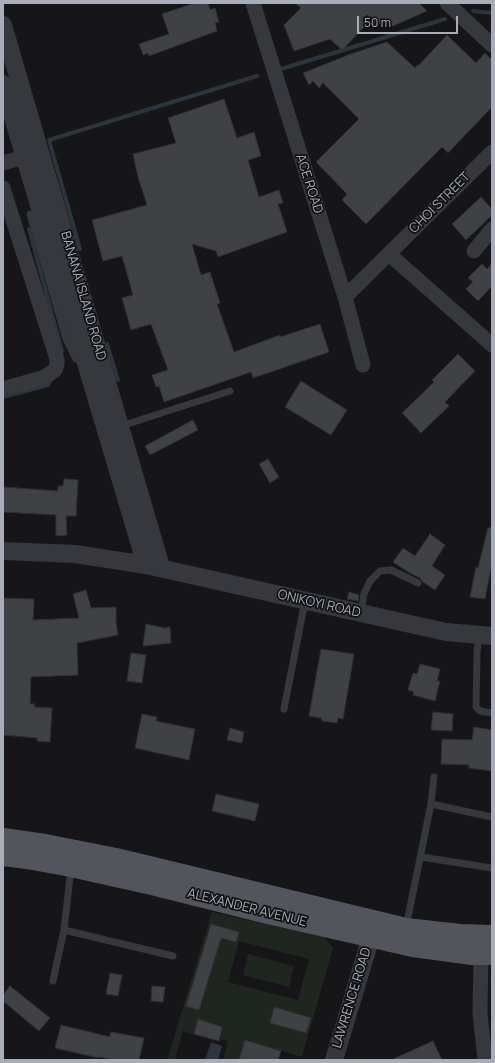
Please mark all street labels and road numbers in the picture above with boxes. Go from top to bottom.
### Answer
street label: ACE ROAD [292,152,326,216]
street label: CHOI STREET [406,169,474,237]
street label: BANANA ISLAND ROAD [57,230,109,362]
street label: ONIKOYI ROAD [276,587,362,621]
street label: ALEXANDER AVENUE [186,886,308,930]
street label: LAWRENCE ROAD [329,946,375,1050]

